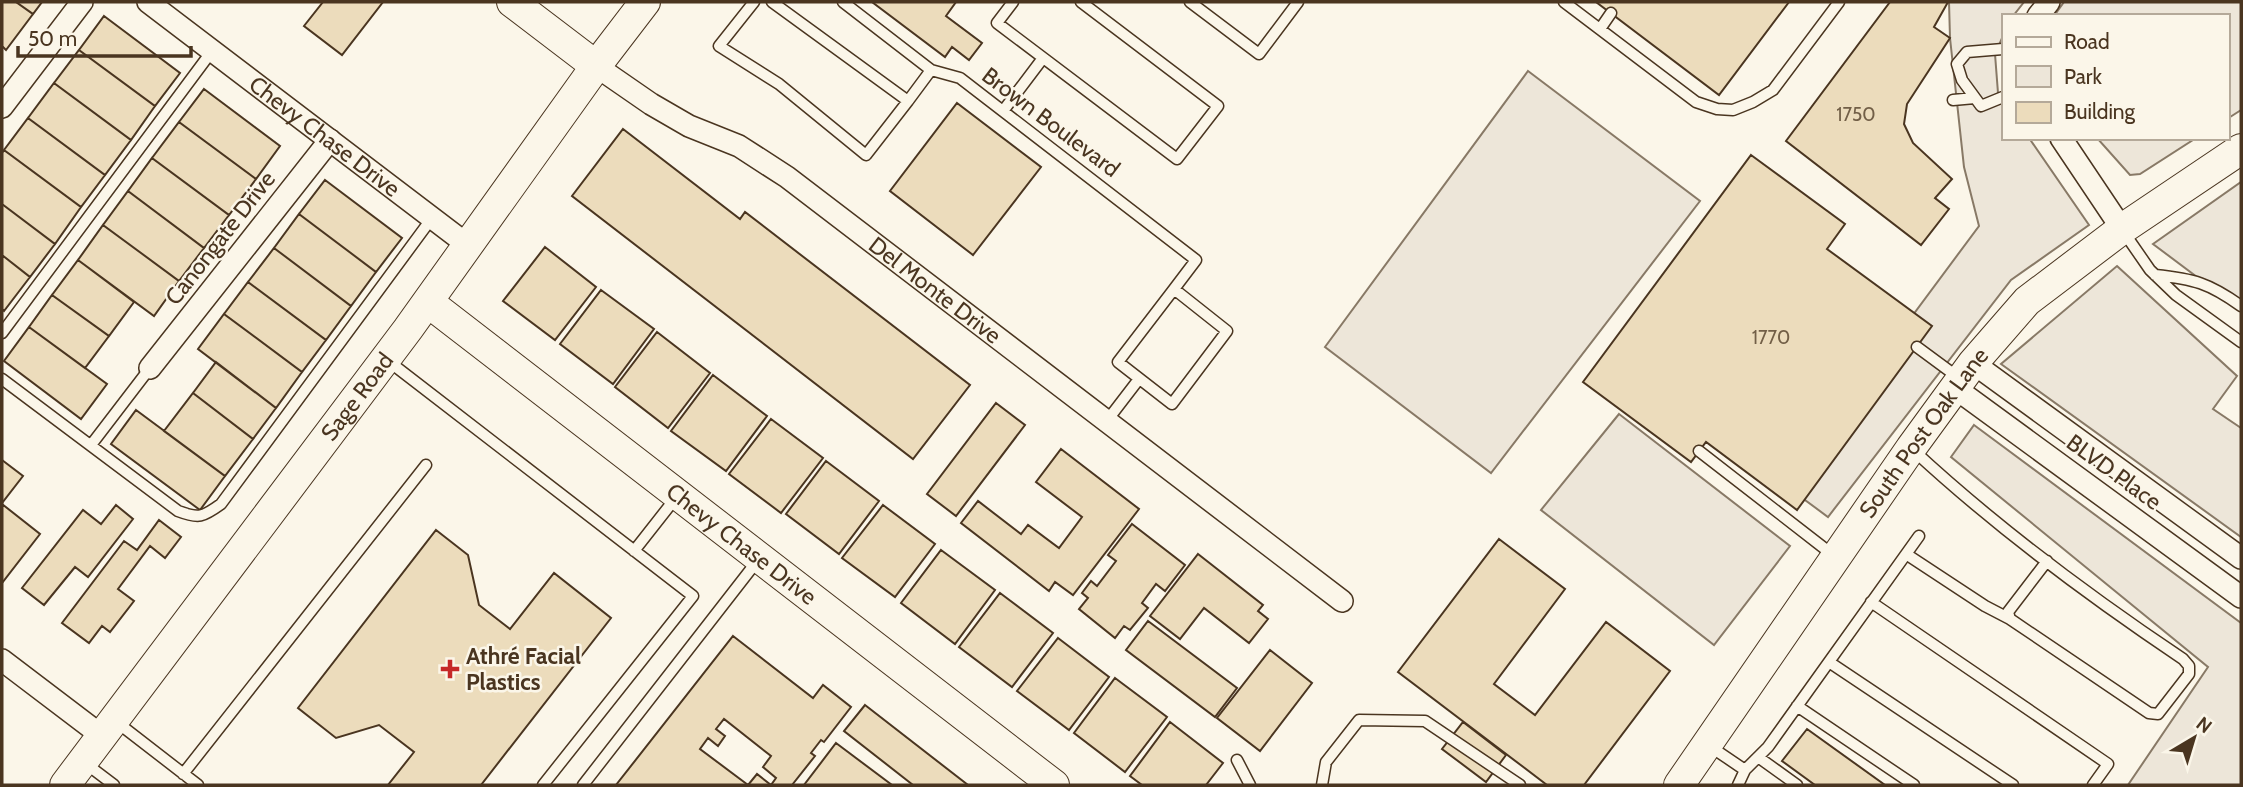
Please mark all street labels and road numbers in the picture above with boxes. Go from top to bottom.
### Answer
street label: Brown Boulevard [977,61,1125,183]
street label: Chevy Chase Drive [244,70,406,203]
street label: Canongate Drive [159,165,281,310]
street label: Del Monte Drive [863,231,1007,350]
street label: South Post Oak Lane [1853,342,1994,523]
street label: Sage Road [315,347,399,446]
street label: BLVD Place [2061,428,2167,516]
street label: Chevy Chase Drive [661,477,822,611]

